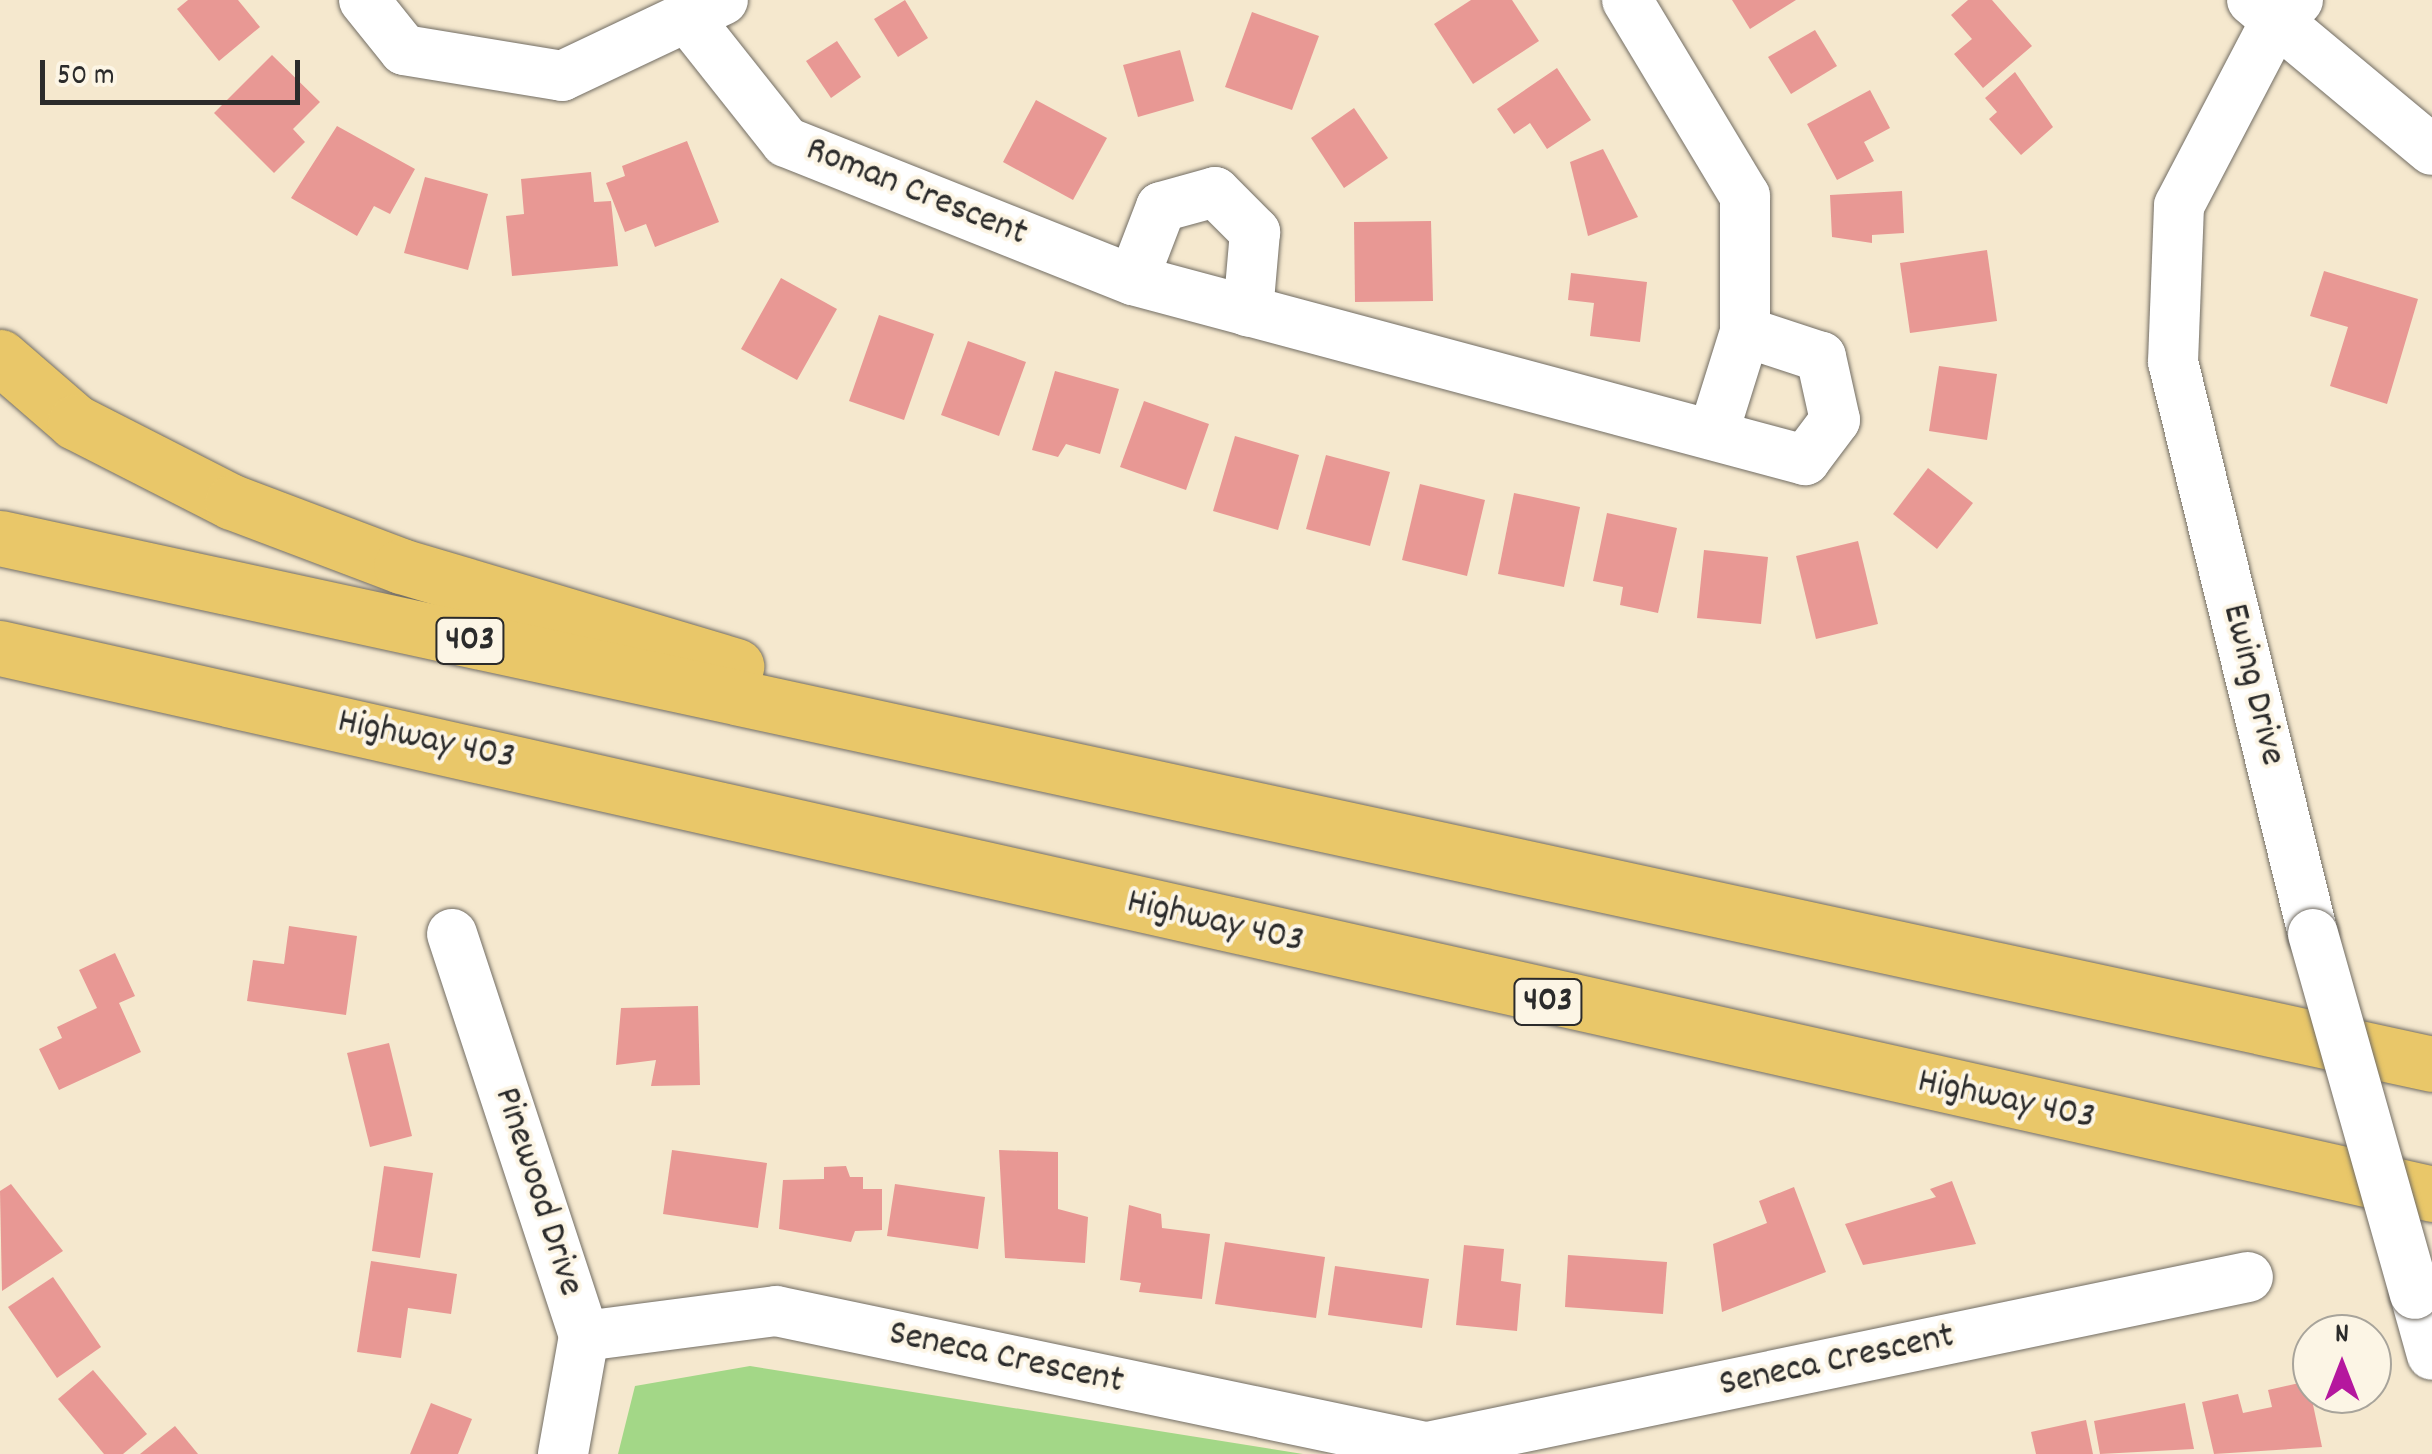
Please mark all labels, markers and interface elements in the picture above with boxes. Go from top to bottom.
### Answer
scale bar [45,40,305,102]
text: 50 m [57,56,115,99]
street label: Roman Crescent [799,128,1033,258]
street label: Ewing Drive [2210,600,2294,770]
road number: 403 [435,611,505,671]
street label: Highway 403 [333,700,519,782]
street label: Highway 403 [1122,881,1308,965]
road number: 403 [1513,972,1583,1032]
street label: Highway 403 [1913,1060,2099,1142]
street label: Pinewood Drive [482,1082,592,1302]
street label: Seneca Crescent [885,1312,1127,1406]
north arrow [2292,1314,2392,1414]
street label: Seneca Crescent [1716,1315,1958,1409]
text: N [2335,1316,2349,1356]

